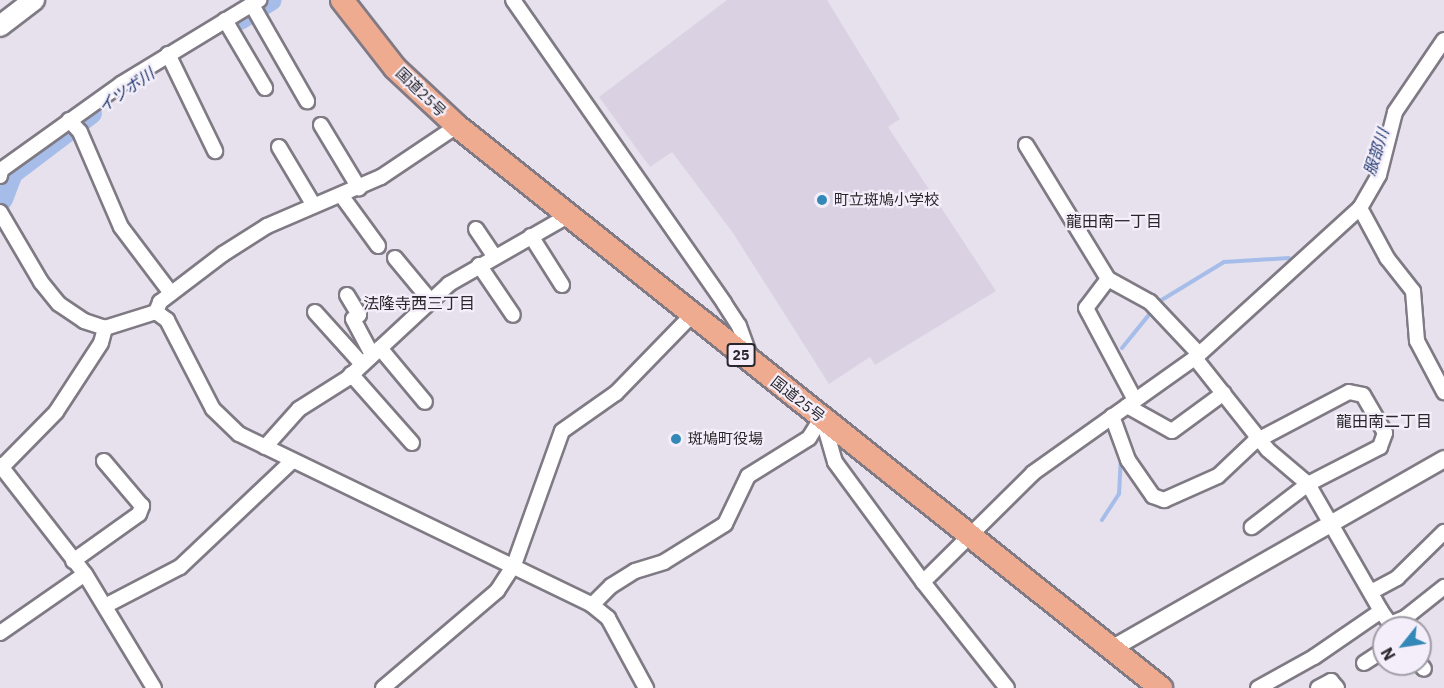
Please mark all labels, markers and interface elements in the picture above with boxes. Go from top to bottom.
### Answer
water label: イツボ川 [94,64,158,116]
street label: 国道25号 [392,64,450,120]
water label: 服部川 [1359,126,1393,178]
place label: 町立斑鳩小学校 [834,191,939,209]
marker: 町立斑鳩小学校 [815,193,829,207]
district label: 龍田南一丁目 [1066,211,1162,231]
district label: 法隆寺西三丁目 [363,293,475,313]
road number: 25 [726,344,756,366]
street label: 国道25号 [768,373,828,425]
district label: 龍田南二丁目 [1336,411,1432,431]
place label: 斑鳩町役場 [688,430,763,448]
marker: 斑鳩町役場 [669,432,683,446]
north arrow [1372,616,1432,676]
text: N [1377,644,1400,664]

